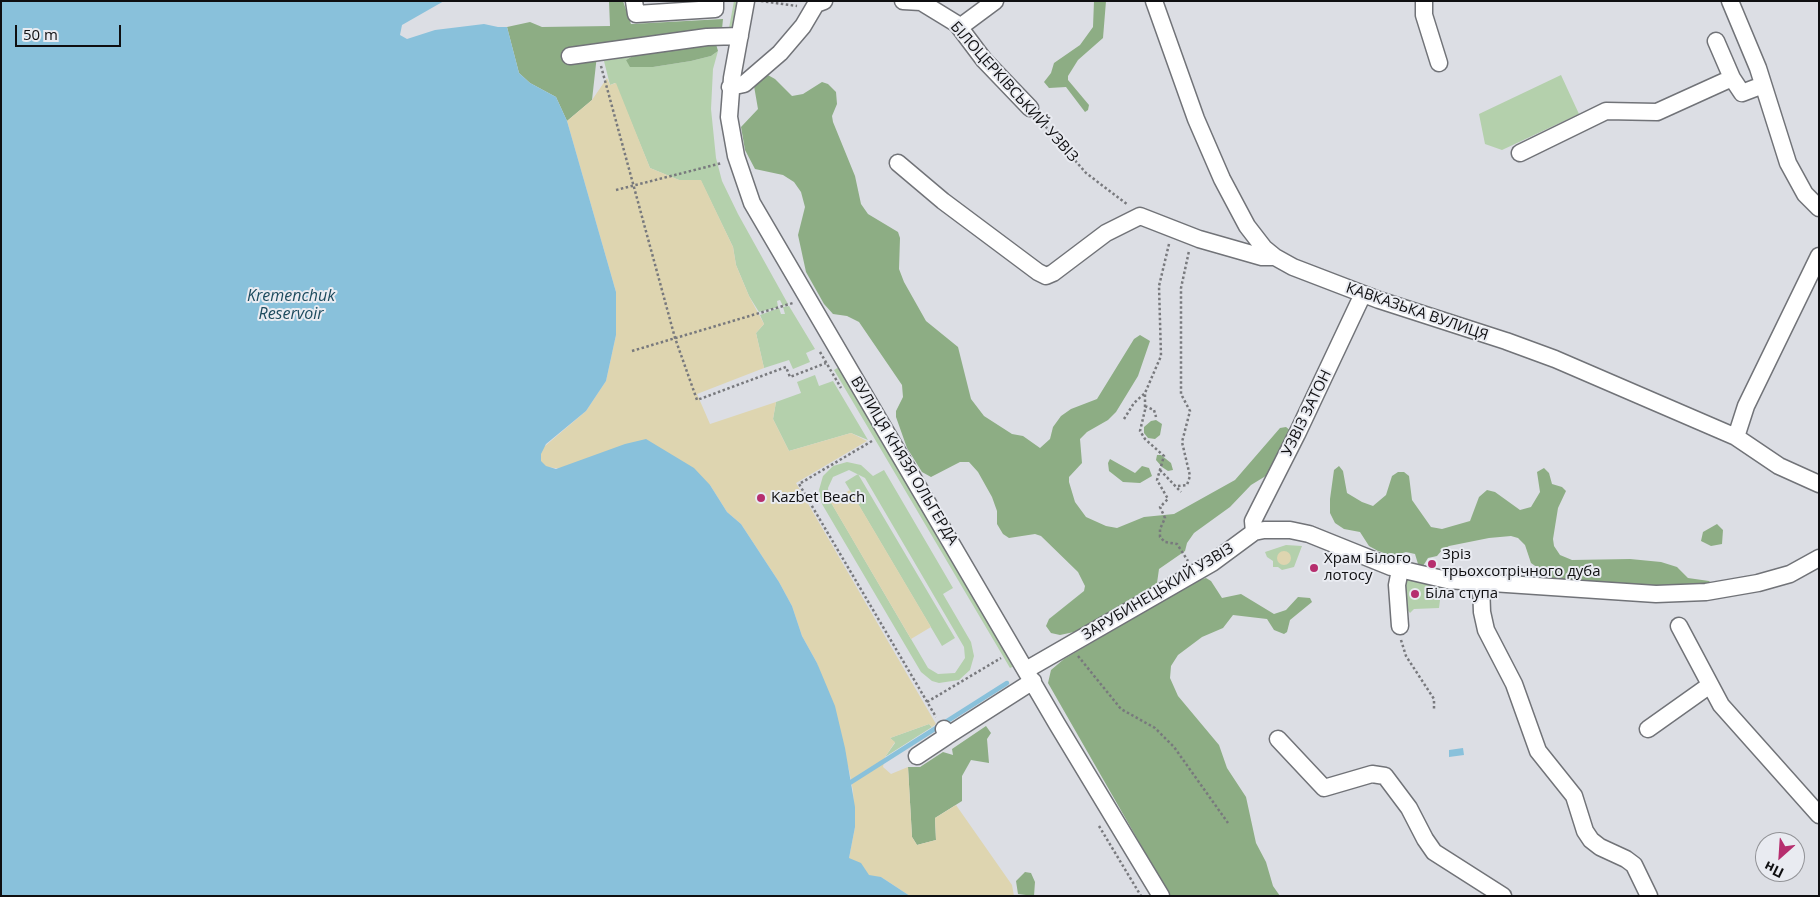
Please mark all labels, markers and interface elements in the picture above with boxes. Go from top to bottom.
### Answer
scale bar [18,15,124,47]
street label: БІЛОЦЕРКІВСЬКИЙ УЗВІЗ [946,18,1082,166]
text: 50 m [23,24,58,44]
street label: КАВКАЗЬКА ВУЛИЦЯ [1344,279,1490,345]
water label: Kremenchuk Reservoir [247,286,335,324]
street label: УЗВІЗ ЗАТОН [1278,367,1336,459]
street label: ВУЛИЦЯ КНЯЗЯ ОЛЬГЕРДА [846,373,962,549]
place label: Kazbet Beach [771,489,865,507]
marker: Kazbet Beach [755,492,767,504]
street label: ЗАРУБИНЕЦЬКИЙ УЗВІЗ [1079,540,1237,644]
place label: Зріз трьохсотрічного дуба [1442,546,1601,581]
place label: Храм Білого лотосу [1324,550,1411,585]
marker: Зріз трьохсотрічного дуба [1426,558,1438,570]
marker: Храм Білого лотосу [1308,562,1320,574]
place label: Біла ступа [1425,585,1498,603]
marker: Біла ступа [1409,588,1421,600]
north arrow [1755,832,1805,882]
text: Пн [1761,857,1787,883]

